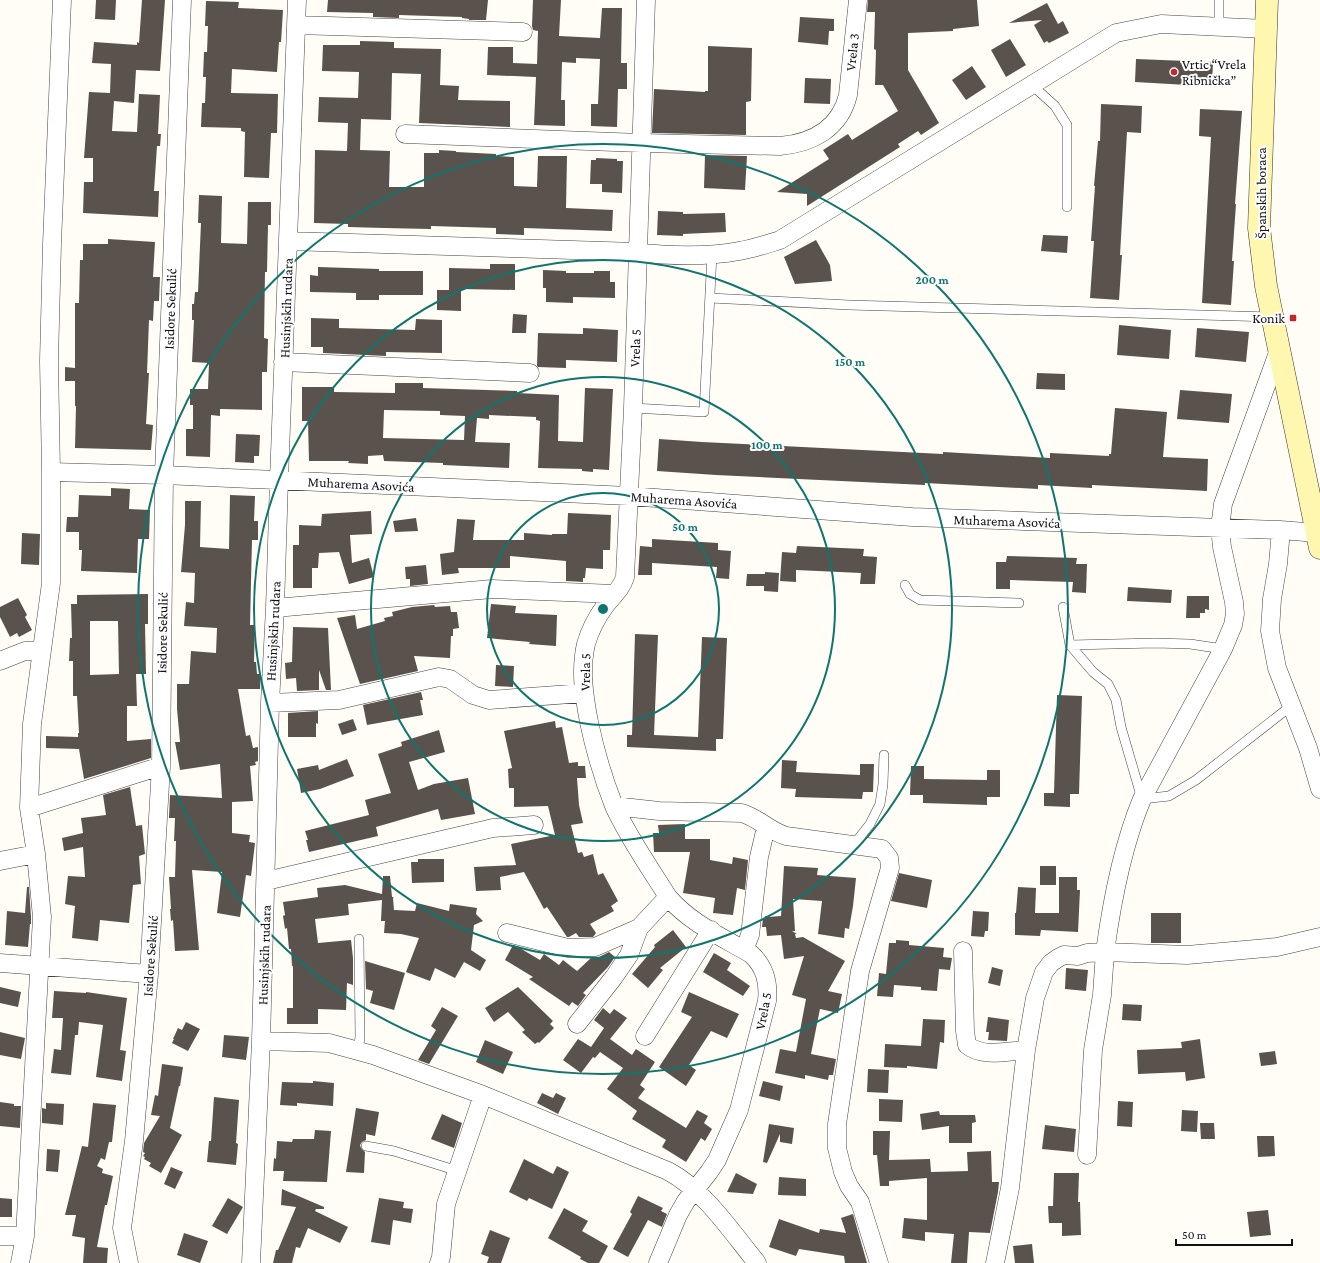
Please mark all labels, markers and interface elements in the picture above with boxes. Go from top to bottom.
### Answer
street label: Vrela 3 [842,32,862,72]
place label: Vrtic “Vrela Ribnička” [1182,56,1247,88]
marker: Vrtic “Vrela Ribnička” [1169,67,1179,77]
street label: Španskih boraca [1253,147,1269,239]
street label: Husinjskih rudara [276,257,297,358]
street label: Isidore Sekulić [161,268,179,350]
text: 200 m [915,273,949,287]
place label: Konik [1252,310,1285,326]
marker: Konik [1288,313,1298,323]
street label: Vrela 5 [626,329,644,367]
text: 150 m [835,355,866,369]
text: 100 m [751,438,784,452]
street label: Muharema Asovića [307,473,415,495]
street label: Muharema Asovića [630,488,738,512]
street label: Muharema Asovića [953,511,1061,531]
text: 50 m [672,520,699,534]
street label: Husinjskih rudara [262,580,285,681]
street label: Isidore Sekulić [153,592,171,674]
centre of rings [596,602,610,616]
street label: Vrela 5 [577,653,593,691]
street label: Husinjskih rudara [254,904,275,1005]
street label: Isidore Sekulić [139,915,161,997]
street label: Vrela 5 [752,991,774,1031]
scale bar [1176,1221,1292,1247]
text: 50 m [1182,1228,1207,1242]

